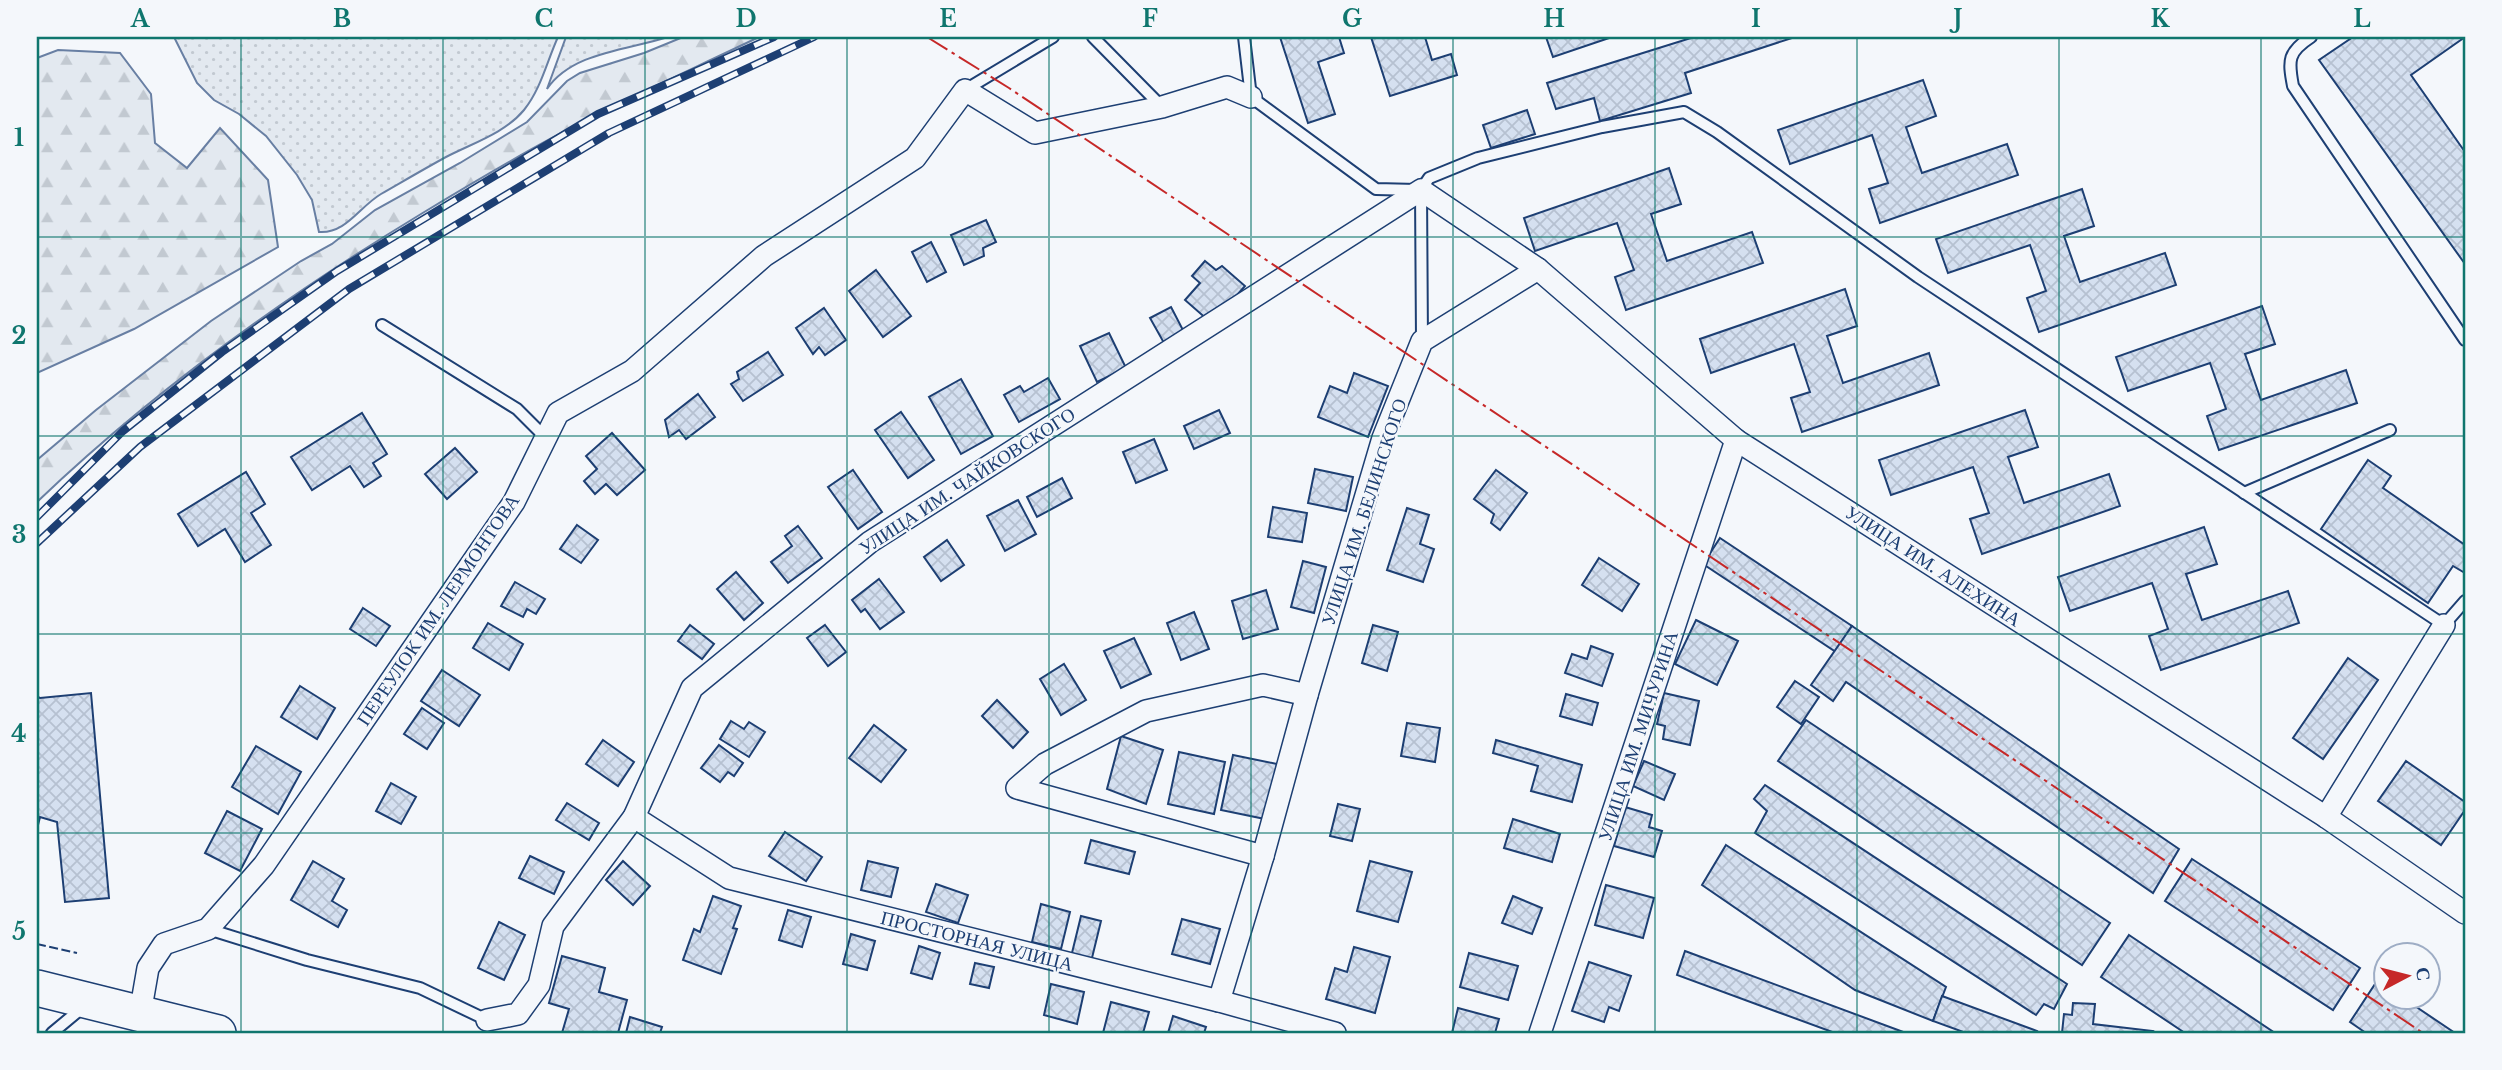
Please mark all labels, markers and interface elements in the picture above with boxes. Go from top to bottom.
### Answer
text: A [130,5,151,33]
text: B [333,5,351,33]
text: C [535,5,553,33]
text: D [735,5,757,33]
text: E [939,5,957,33]
text: F [1142,5,1158,33]
text: G [1342,5,1362,33]
text: H [1543,5,1565,33]
text: I [1751,5,1761,33]
text: J [1949,5,1963,33]
text: K [2151,5,2171,33]
text: L [2353,5,2371,33]
text: 1 [14,124,24,152]
text: 2 [12,322,26,350]
street label: УЛИЦА ИМ. БЕЛИНСКОГО [1316,396,1412,628]
street label: УЛИЦА ИМ. ЧАЙКОВСКОГО [855,402,1079,560]
street label: ПЕРЕУЛОК ИМ. ЛЕРМОНТОВА [352,490,524,730]
street label: УЛИЦА ИМ. АЛЕХИНА [1841,501,2025,632]
text: 3 [12,521,26,549]
street label: УЛИЦА ИМ. МИЧУРИНА [1593,628,1683,844]
text: 4 [11,720,27,748]
street label: ПРОСТОРНАЯ УЛИЦА [878,906,1076,976]
text: 5 [12,918,26,946]
north arrow [2372,940,2442,1010]
text: С [2411,966,2436,982]

